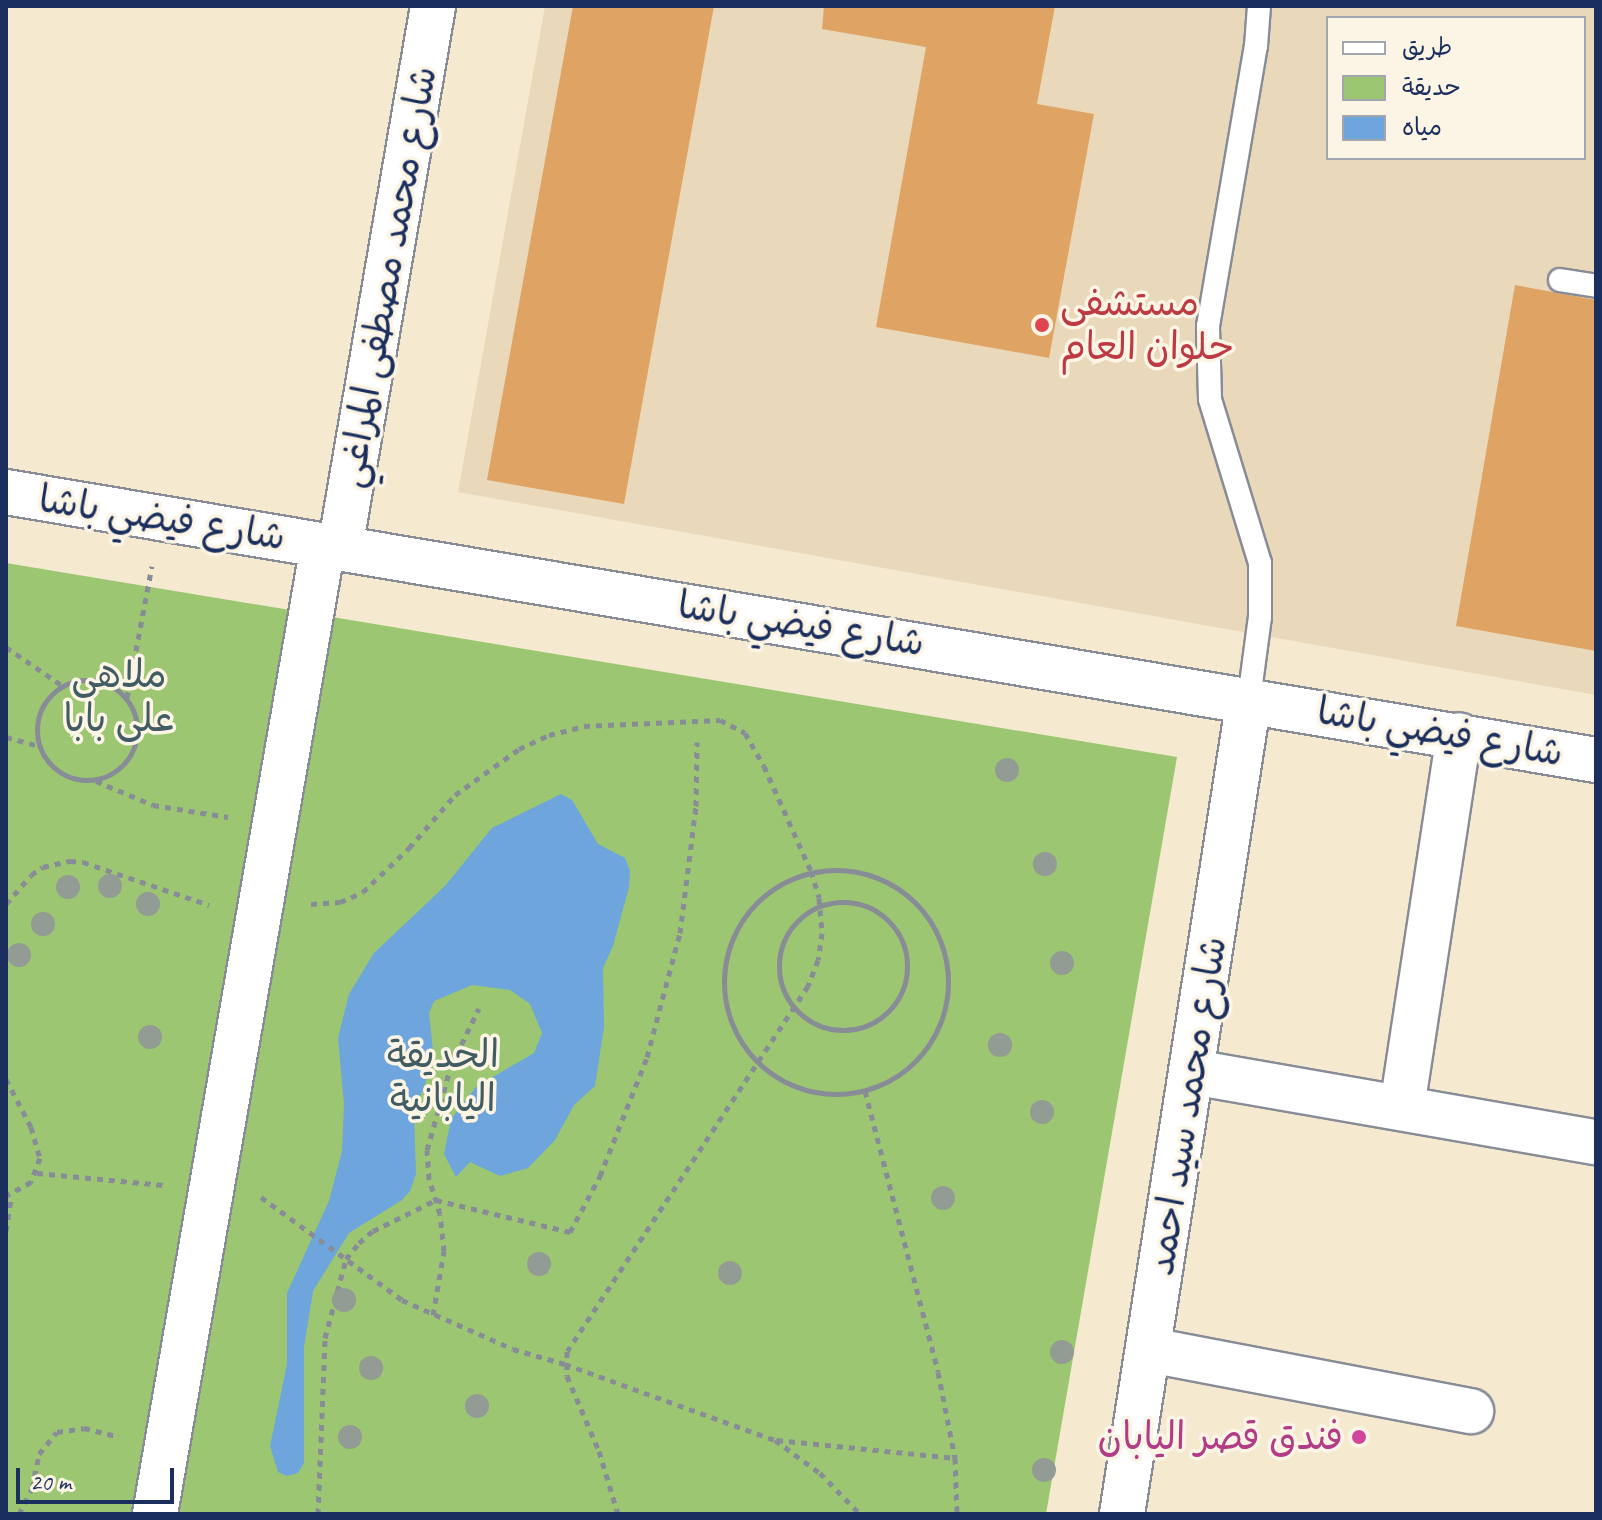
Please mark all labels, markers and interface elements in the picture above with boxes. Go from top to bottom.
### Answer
legend [1326,16,1586,160]
text: طريق [1402,32,1452,62]
street label: شارع محمد مصطفى المراغي [327,63,447,491]
text: حديقة [1402,72,1461,102]
text: مياه [1402,112,1442,142]
place label: مستشفى حلوان العام [1060,280,1233,370]
marker: مستشفى حلوان العام [1031,314,1053,336]
street label: شارع فيضي باشا [35,476,289,560]
street label: شارع فيضي باشا [674,582,928,666]
park label: ملاهى على بابا [64,652,174,742]
street label: شارع فيضي باشا [1313,688,1567,776]
street label: شارع محمد سيد احمد [1138,933,1236,1279]
park label: الحديقة اليابانية [387,1032,499,1122]
place label: فندق قصر اليابان [1098,1414,1343,1460]
marker: فندق قصر اليابان [1350,1428,1368,1446]
scale bar [20,1452,178,1502]
text: 20 m [30,1467,71,1497]

